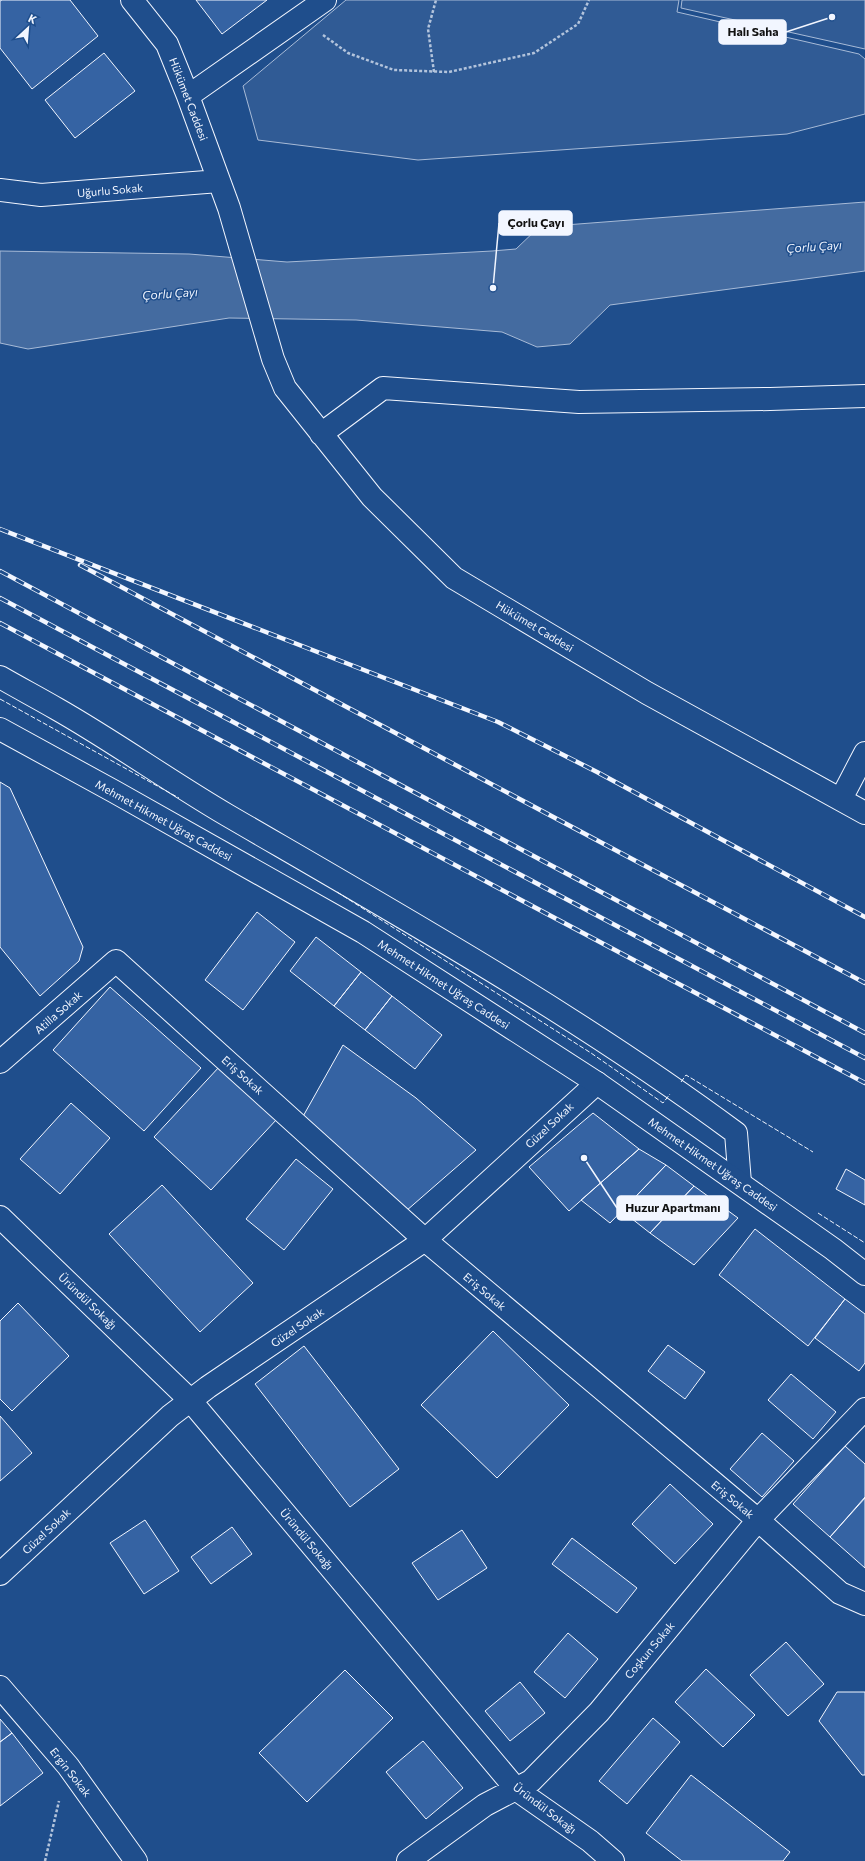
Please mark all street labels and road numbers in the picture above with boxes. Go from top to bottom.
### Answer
street label: Hükümet Caddesi [167,56,211,143]
street label: Uğurlu Sokak [76,181,144,199]
street label: Hükümet Caddesi [494,598,576,654]
street label: Mehmet Hikmet Uğraş Caddesi [93,777,235,863]
street label: Mehmet Hikmet Uğraş Caddesi [376,937,512,1032]
street label: Atilla Sokak [32,988,84,1036]
street label: Eriş Sokak [219,1053,267,1097]
street label: Güzel Sokak [522,1099,576,1151]
street label: Mehmet Hikmet Uğraş Caddesi [646,1114,780,1214]
street label: Üründül Sokağı [56,1269,120,1332]
street label: Eriş Sokak [461,1269,509,1313]
street label: Güzel Sokak [268,1305,326,1349]
street label: Eriş Sokak [709,1477,757,1521]
street label: Güzel Sokak [19,1505,73,1557]
street label: Üründül Sokağı [278,1505,337,1572]
street label: Coşkun Sokak [621,1619,677,1681]
street label: Ergin Sokak [48,1745,94,1799]
street label: Üründül Sokağı [511,1779,580,1836]

